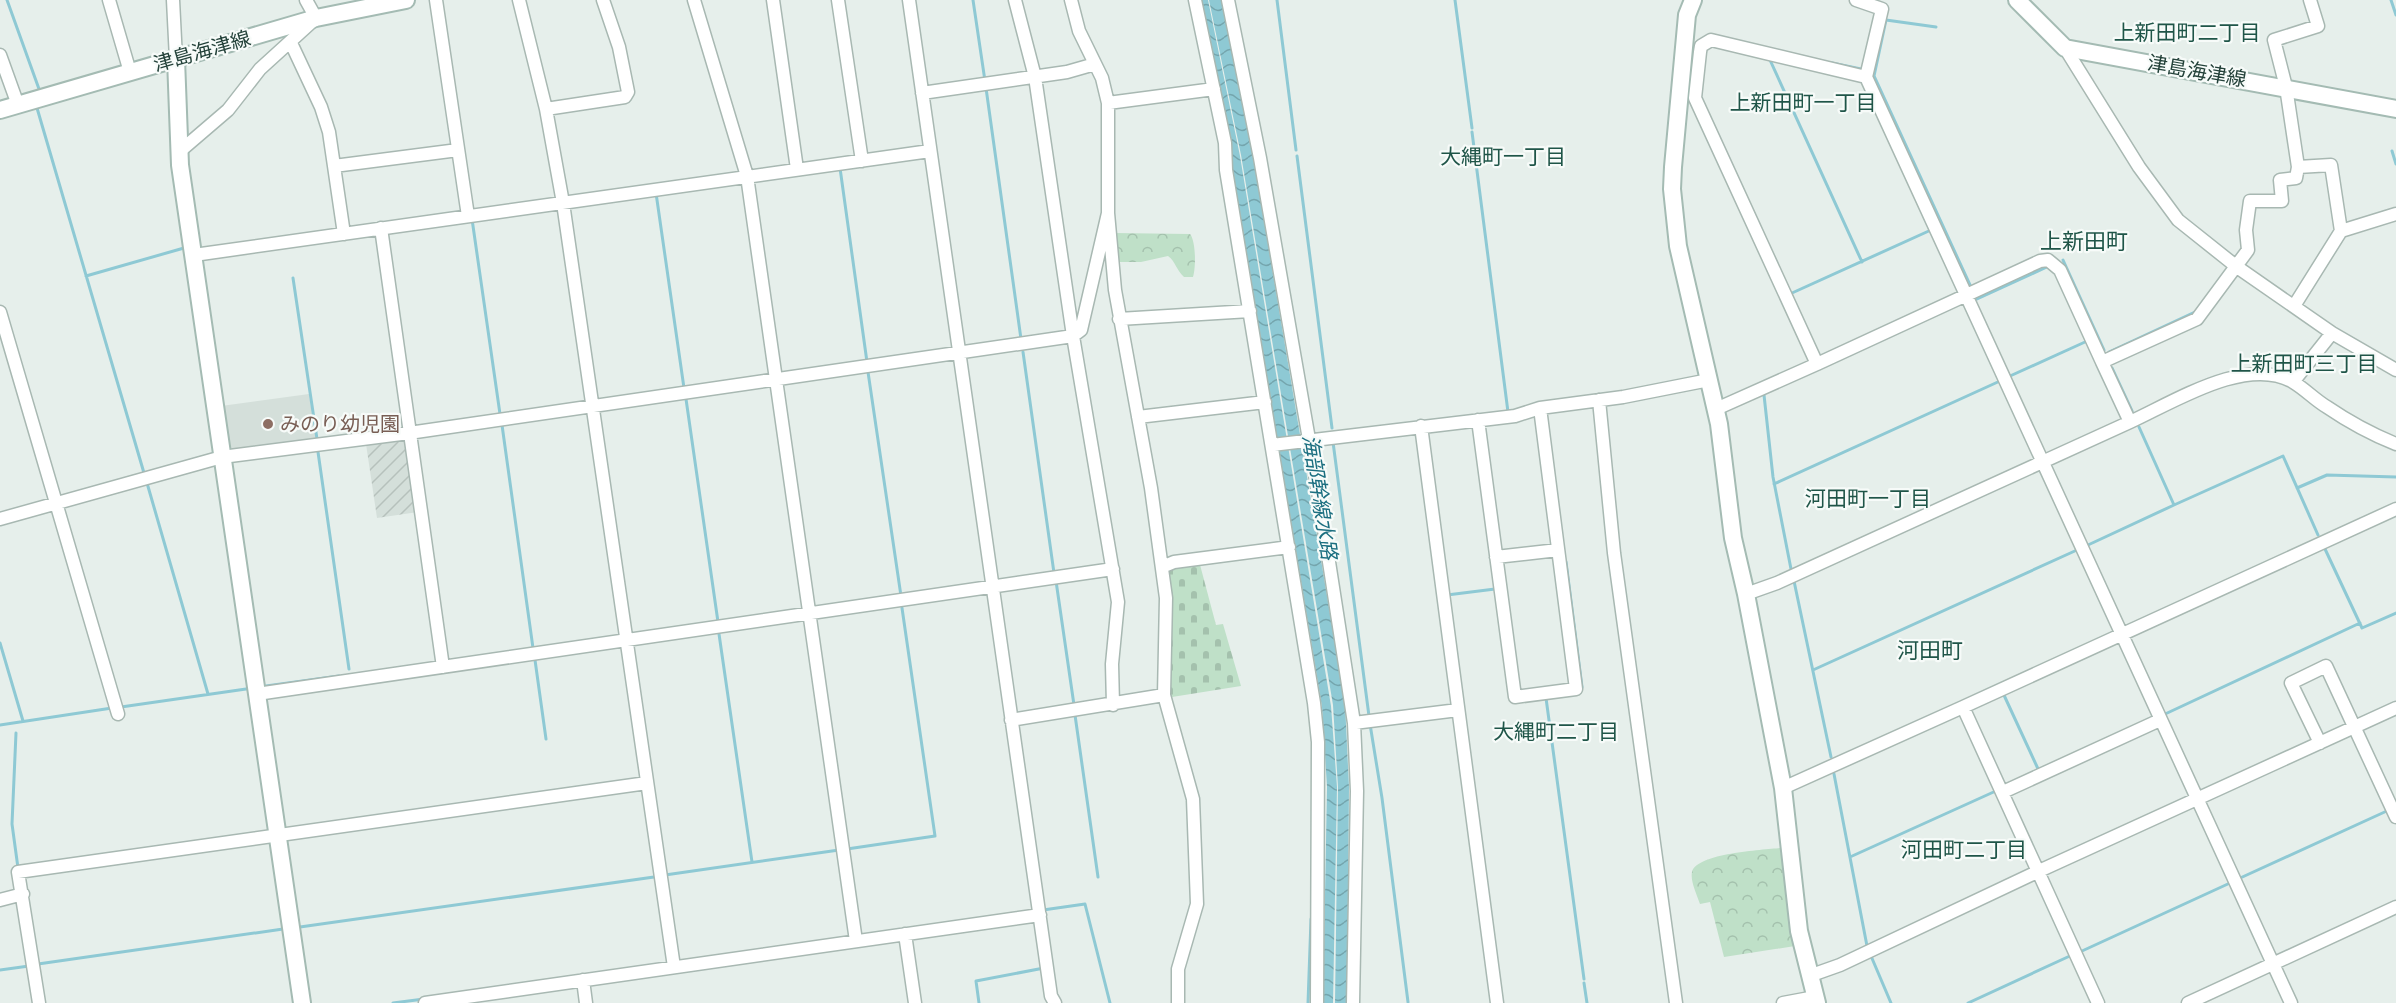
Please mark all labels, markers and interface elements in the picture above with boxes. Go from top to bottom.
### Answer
district label: 上新田町二丁目 [2114,21,2261,44]
street label: 津島海津線 [151,27,253,75]
street label: 津島海津線 [2146,51,2248,91]
district label: 上新田町一丁目 [1730,91,1877,114]
district label: 大縄町一丁目 [1440,145,1566,168]
district label: 上新田町 [2040,229,2128,254]
district label: 上新田町三丁目 [2231,352,2378,375]
place label: みのり幼児園 [280,413,400,435]
marker: みのり幼児園 [261,417,275,431]
water label: 海部幹線水路 [1299,433,1342,563]
district label: 河田町一丁目 [1805,487,1931,510]
district label: 河田町 [1897,638,1963,663]
district label: 大縄町二丁目 [1493,720,1619,743]
district label: 河田町二丁目 [1901,838,2027,861]

